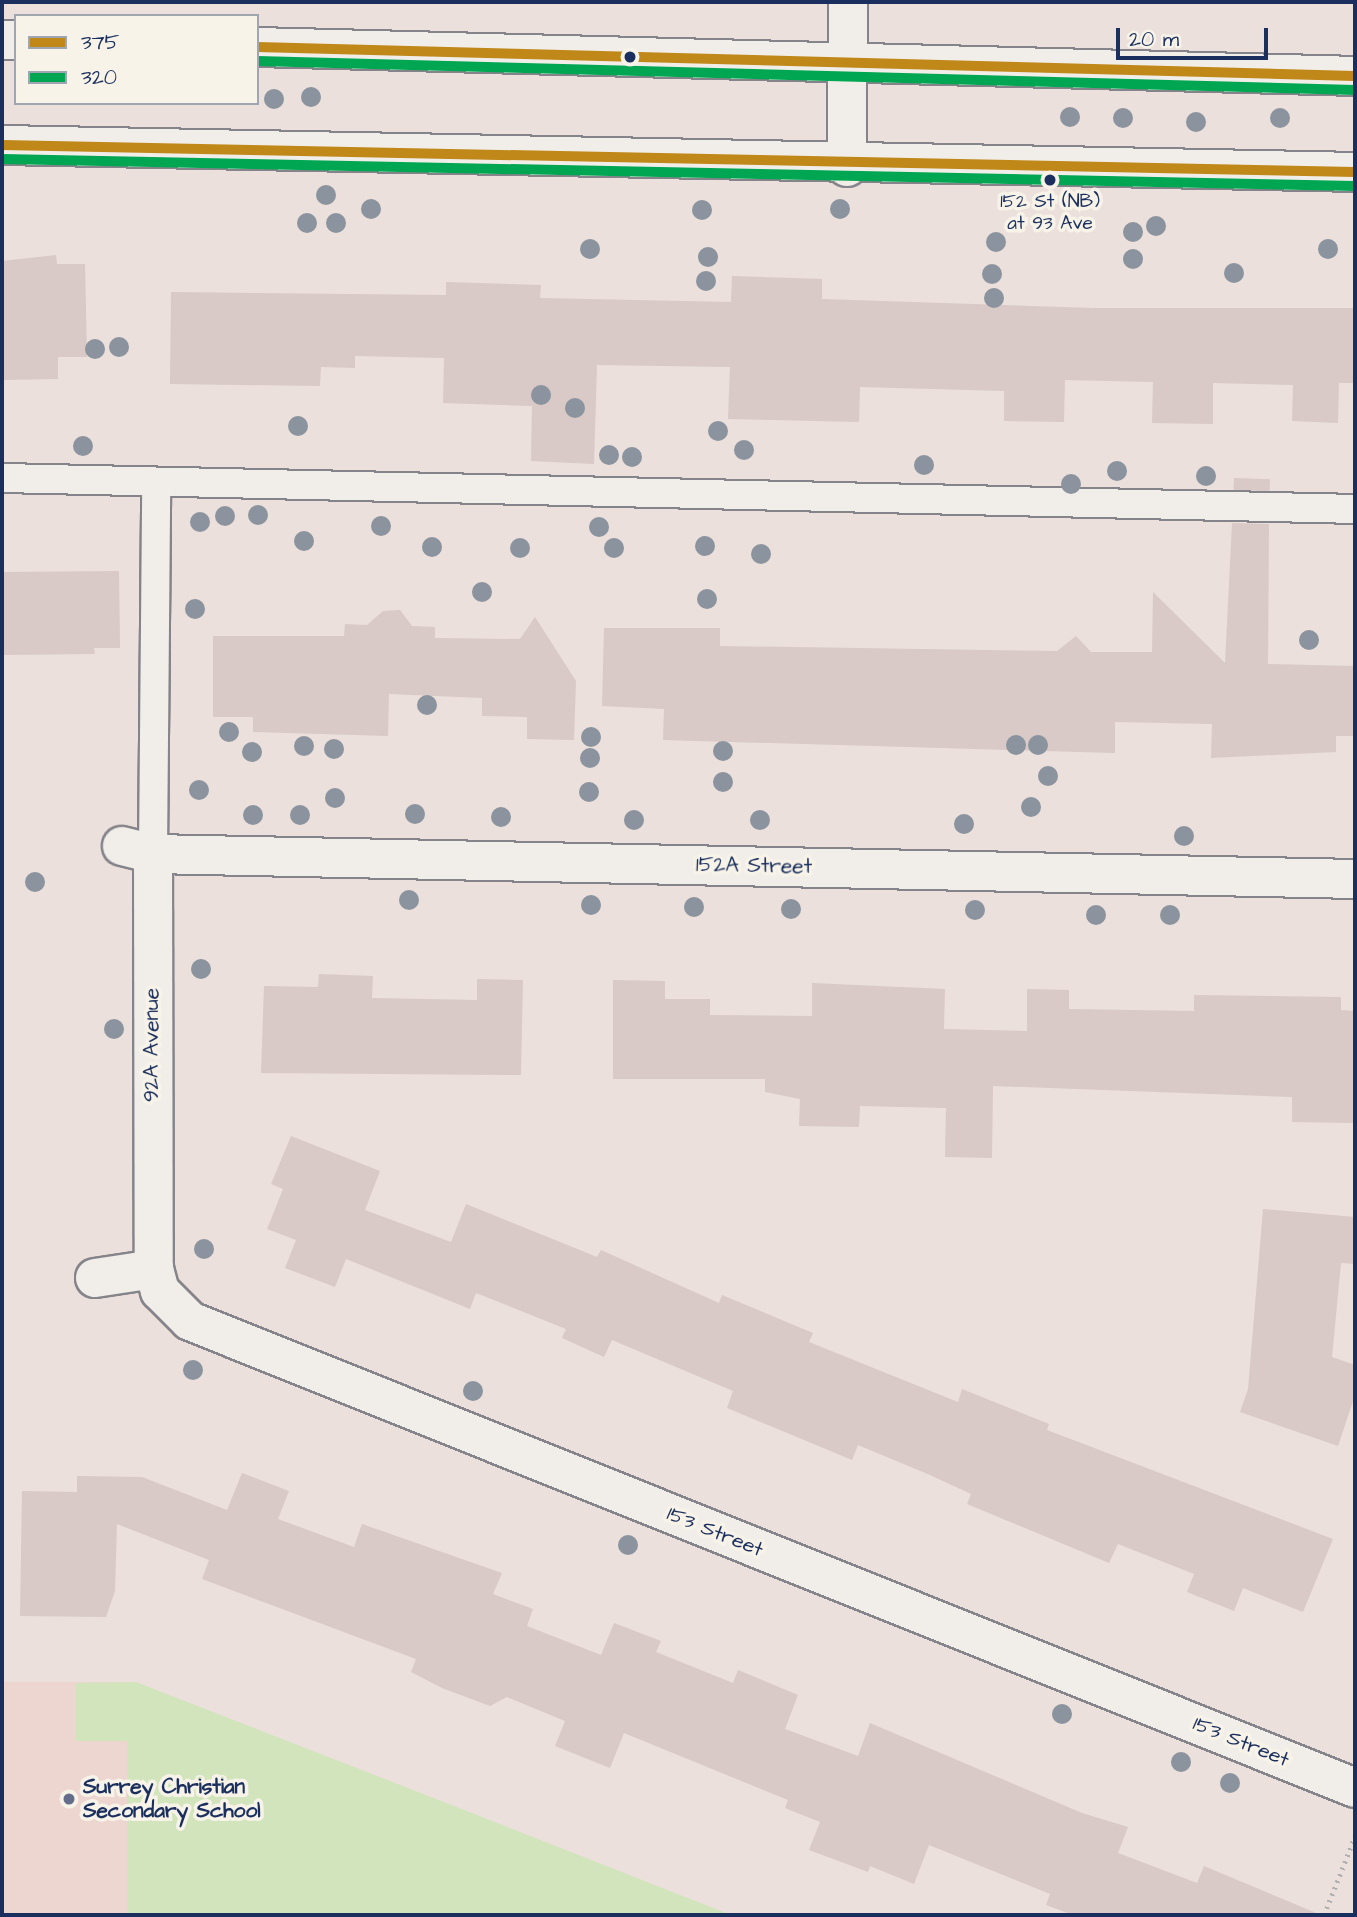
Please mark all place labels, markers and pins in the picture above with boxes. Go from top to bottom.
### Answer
unlabelled marker [623,50,637,64]
marker: 152 St (NB) at 93 Ave [1043,173,1057,187]
place label: 152 St (NB) at 93 Ave [1000,191,1100,235]
place label: Surrey Christian Secondary School [83,1774,261,1824]
marker: Surrey Christian Secondary School [61,1791,77,1807]

